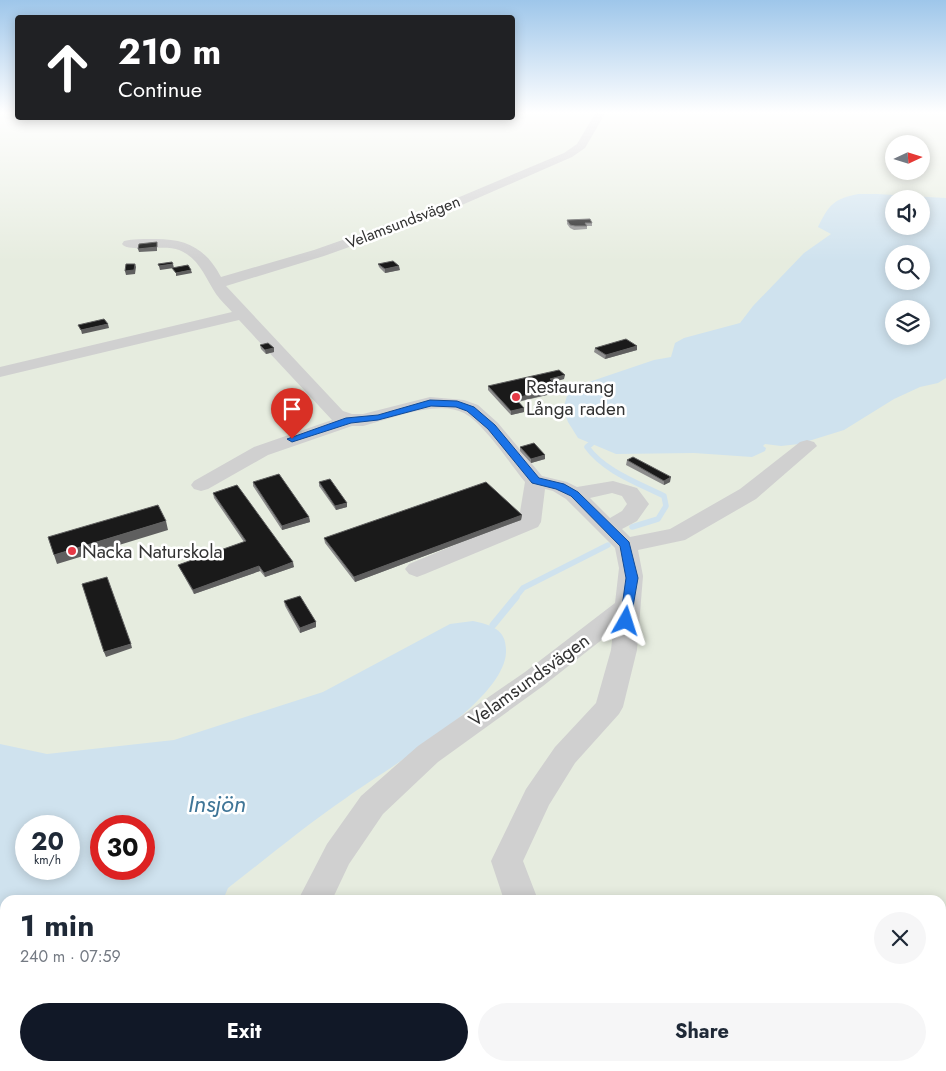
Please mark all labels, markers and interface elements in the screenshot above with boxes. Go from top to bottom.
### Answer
text: 210 m [118,27,221,77]
icon: ahead [35,35,100,100]
text: Continue [118,73,202,105]
north arrow [885,135,930,180]
map controls [885,135,930,345]
street label: Velamsundsvägen [343,190,463,254]
button: sound [885,190,930,235]
button: search [885,245,930,290]
button: layers [885,300,930,345]
place label: Restaurang Långa raden [526,373,626,422]
pin [271,388,313,439]
marker: Restaurang Långa raden [510,391,522,403]
icon: arrive [278,395,306,423]
place label: Nacka Naturskola [82,538,223,565]
marker: Nacka Naturskola [66,545,78,557]
position arrow [599,594,651,646]
street label: Velamsundsvägen [463,627,595,733]
water label: Insjön [188,786,246,821]
speed limit sign: 30 [90,815,155,880]
text: 20 [31,823,64,859]
text: km/h [34,851,61,869]
text: 1 min [20,904,94,947]
button: close [874,912,926,964]
text: 240 m · 07:59 [20,945,121,968]
button: Exit [20,1003,468,1061]
button: Share [478,1003,926,1061]

